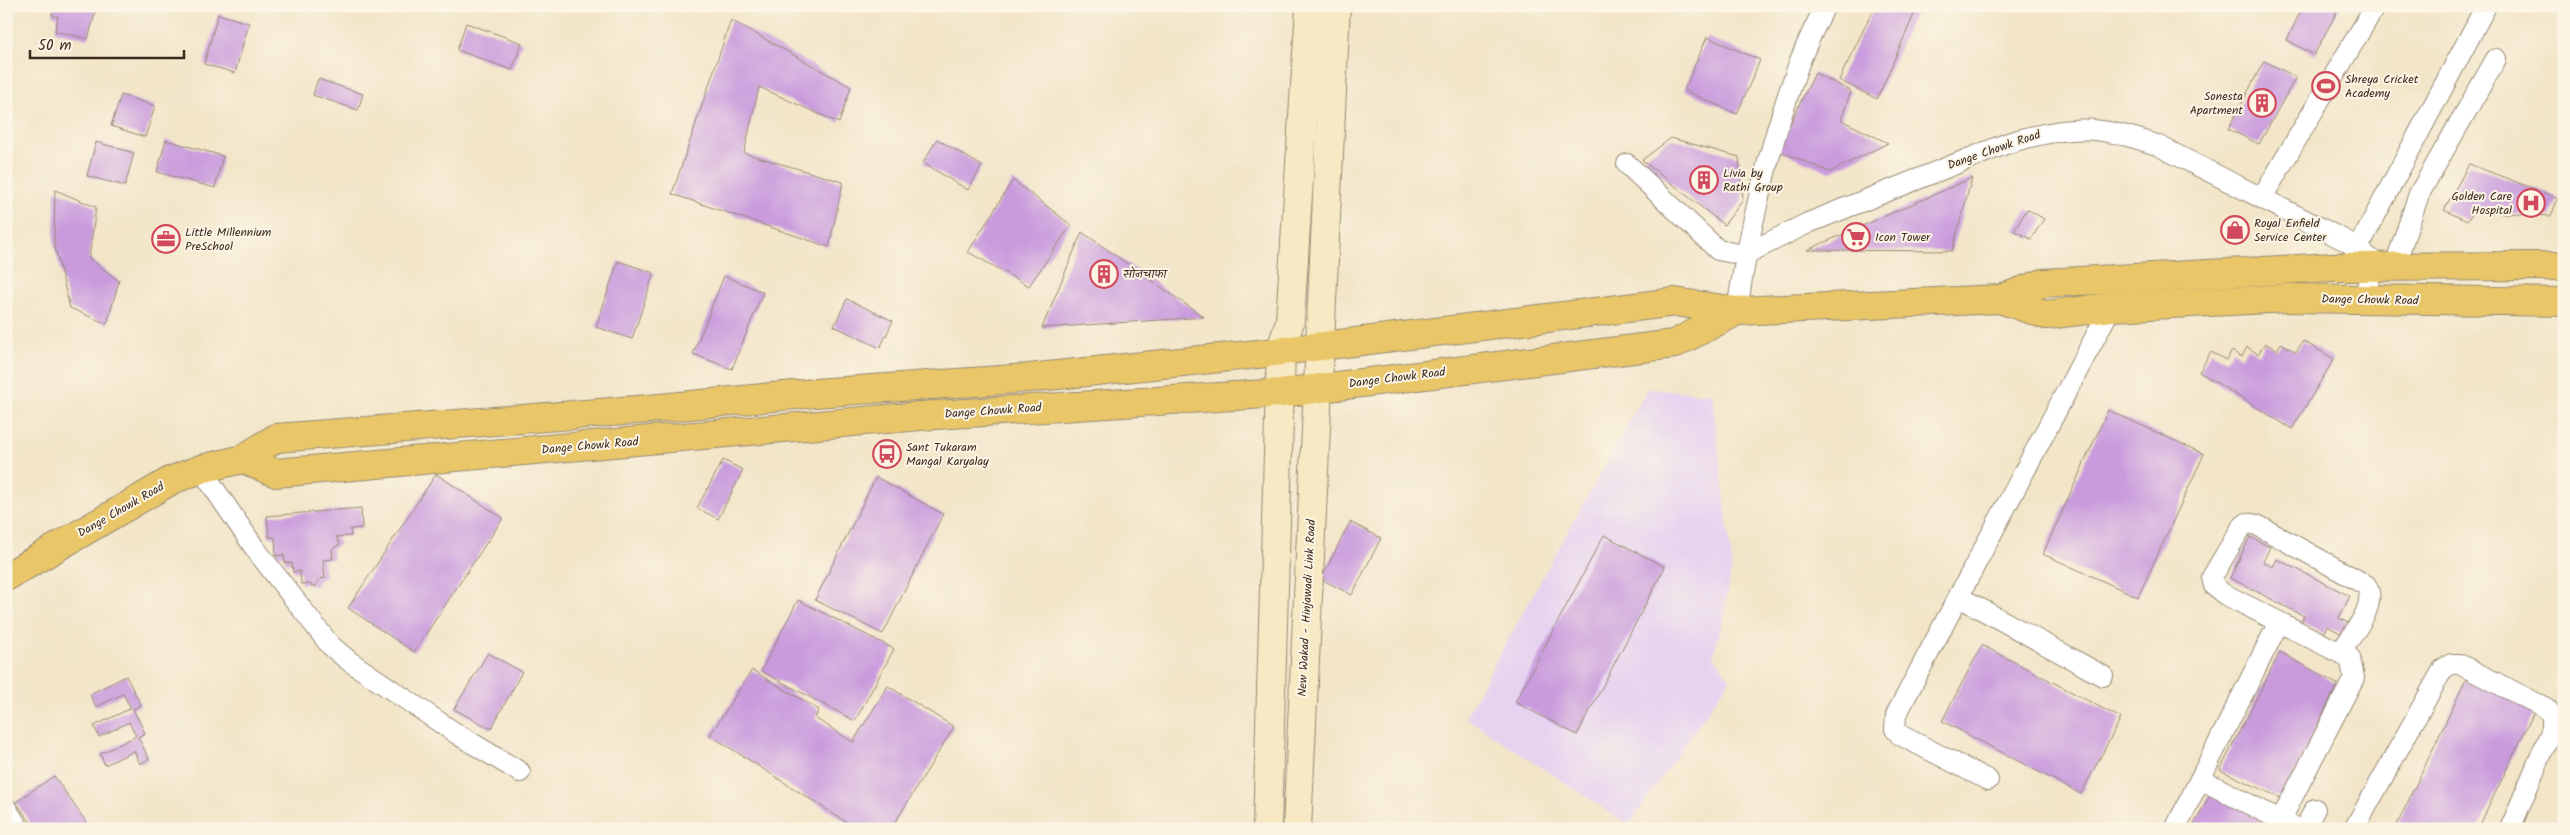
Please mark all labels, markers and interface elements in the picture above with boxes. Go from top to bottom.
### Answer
scale bar [30,28,184,60]
text: 50 m [38,34,72,58]
place label: Shreya Cricket Academy [2345,70,2419,103]
sports icon: Shreya Cricket Academy [2311,71,2341,101]
place label: Sonesta Apartment [2190,87,2243,120]
building icon: Sonesta Apartment [2247,88,2277,118]
street label: Dange Chowk Road [1945,125,2044,175]
place label: Livia by Rathi Group [1723,164,1783,197]
building icon: Livia by Rathi Group [1689,165,1719,195]
place label: Golden Care Hospital [2452,187,2513,220]
hospital icon: Golden Care Hospital [2516,188,2546,218]
place label: Royal Enfield Service Center [2254,214,2327,247]
shop icon: Royal Enfield Service Center [2220,215,2250,245]
supermarket icon: Icon Tower [1841,222,1871,252]
place label: Little Millennium PreSchool [185,223,272,256]
office icon: Little Millennium PreSchool [151,224,181,254]
place label: Icon Tower [1875,228,1931,247]
building icon: सोनचाफा [1089,259,1119,289]
place label: सोनचाफा [1123,265,1169,284]
street label: Dange Chowk Road [2321,290,2420,310]
street label: Dange Chowk Road [1348,363,1447,393]
street label: Dange Chowk Road [944,398,1043,424]
street label: Dange Chowk Road [541,432,640,460]
place label: Sant Tukaram Mangal Karyalay [906,438,989,471]
bus stop icon: Sant Tukaram Mangal Karyalay [872,439,902,469]
street label: Dange Chowk Road [74,477,169,543]
street label: New Wakad - Hinjawadi Link Road [1293,518,1321,697]

